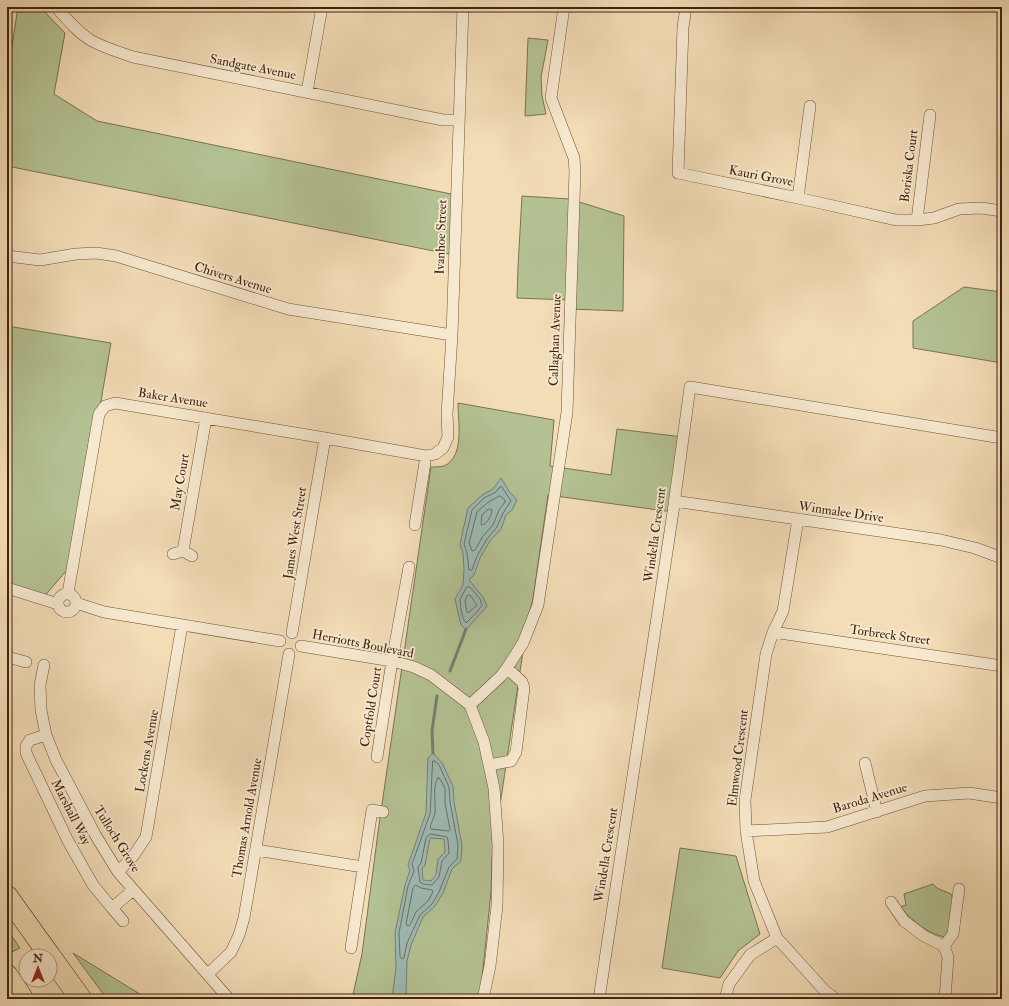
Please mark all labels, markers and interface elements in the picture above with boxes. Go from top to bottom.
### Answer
street label: Sandgate Avenue [209,51,298,83]
street label: Boriska Court [897,129,921,203]
street label: Kauri Grove [728,162,795,190]
street label: Ivanhoe Street [432,199,450,275]
street label: Chivers Avenue [192,259,274,298]
street label: Callaghan Avenue [545,293,565,386]
street label: Baker Avenue [137,385,210,412]
street label: May Court [167,452,194,512]
street label: James West Street [280,486,310,581]
street label: Windella Crescent [640,487,670,584]
street label: Winmalee Drive [797,498,885,526]
street label: Torbreck Street [849,621,931,649]
street label: Herriotts Boulevard [311,626,416,662]
street label: Coptfold Court [357,666,386,748]
street label: Lockens Avenue [132,708,162,794]
street label: Elmwood Crescent [724,708,752,808]
street label: Thomas Arnold Avenue [229,756,266,879]
street label: Marshall Way [47,776,95,848]
street label: Baroda Avenue [831,779,910,817]
street label: Tulloch Grove [90,803,144,876]
street label: Windella Crescent [590,807,621,904]
north arrow [18,948,58,988]
text: N [32,952,44,965]

